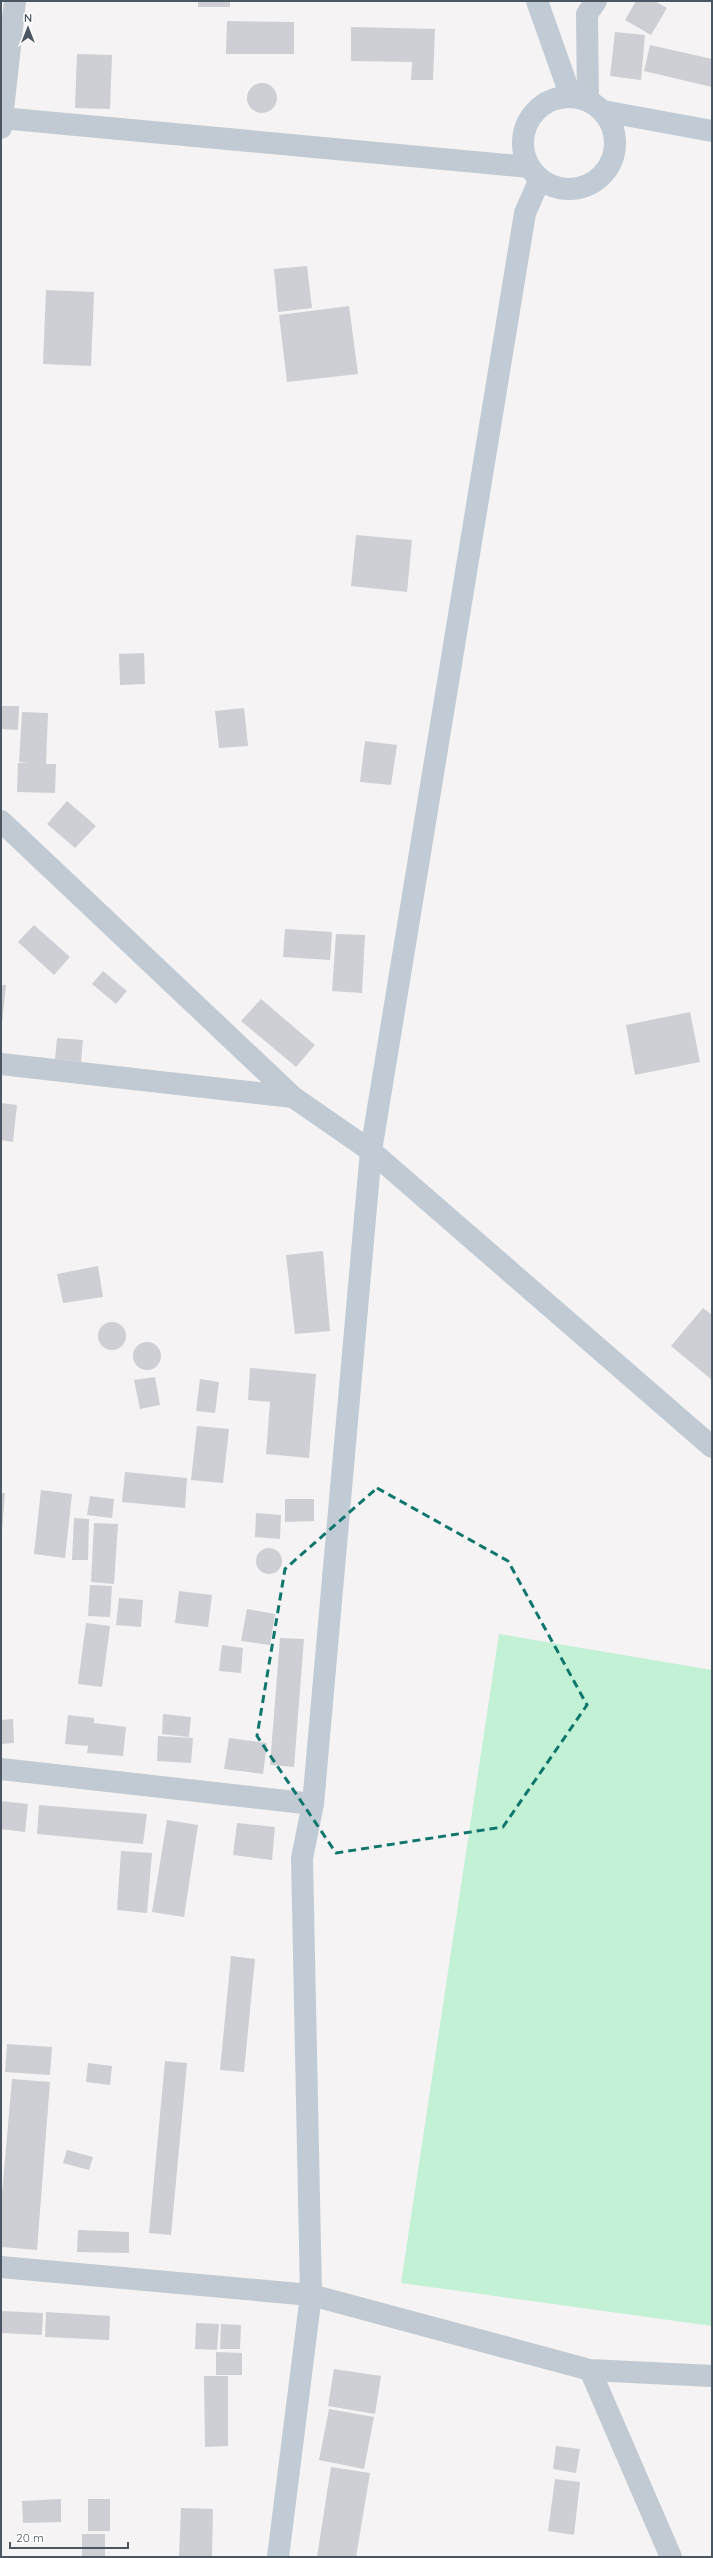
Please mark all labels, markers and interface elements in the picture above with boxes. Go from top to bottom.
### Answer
north arrow [8,8,48,48]
text: N [24,11,32,25]
scale bar [10,2524,128,2550]
text: 20 m [16,2530,44,2545]

